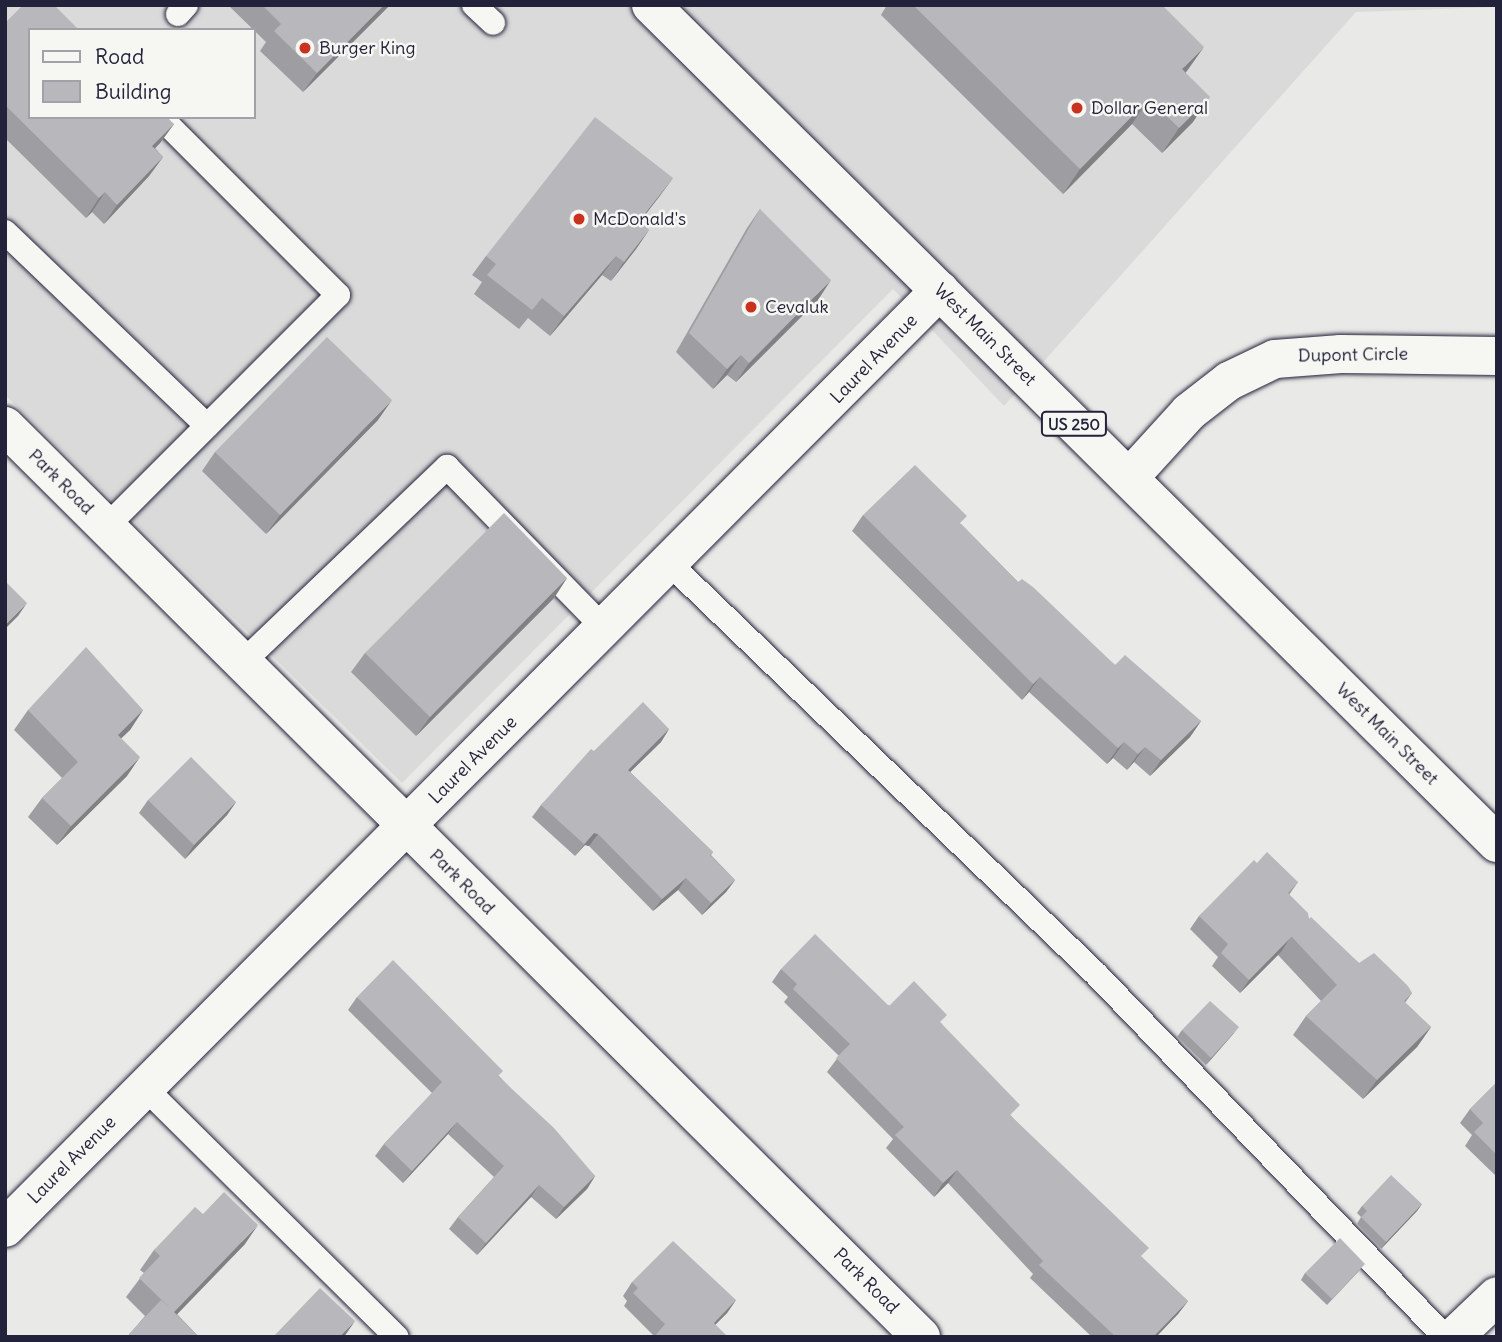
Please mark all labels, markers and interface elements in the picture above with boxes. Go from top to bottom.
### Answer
legend [28,28,256,119]
place label: Burger King [319,37,415,59]
marker: Burger King [297,40,313,56]
text: Road [95,43,144,70]
text: Building [95,78,171,105]
place label: Dollar General [1091,97,1208,119]
marker: Dollar General [1069,100,1085,116]
place label: McDonald's [593,208,686,230]
marker: McDonald's [571,211,587,227]
street label: West Main Street [929,279,1041,391]
place label: Cevaluk [765,296,829,318]
marker: Cevaluk [743,299,759,315]
street label: Laurel Avenue [826,310,922,408]
street label: Dupont Circle [1298,343,1408,367]
road number: US 250 [1041,412,1107,436]
street label: Park Road [24,445,98,519]
street label: West Main Street [1331,678,1443,790]
street label: Laurel Avenue [425,712,521,808]
street label: Park Road [425,845,499,919]
street label: Laurel Avenue [24,1112,120,1208]
street label: Park Road [829,1244,903,1318]

